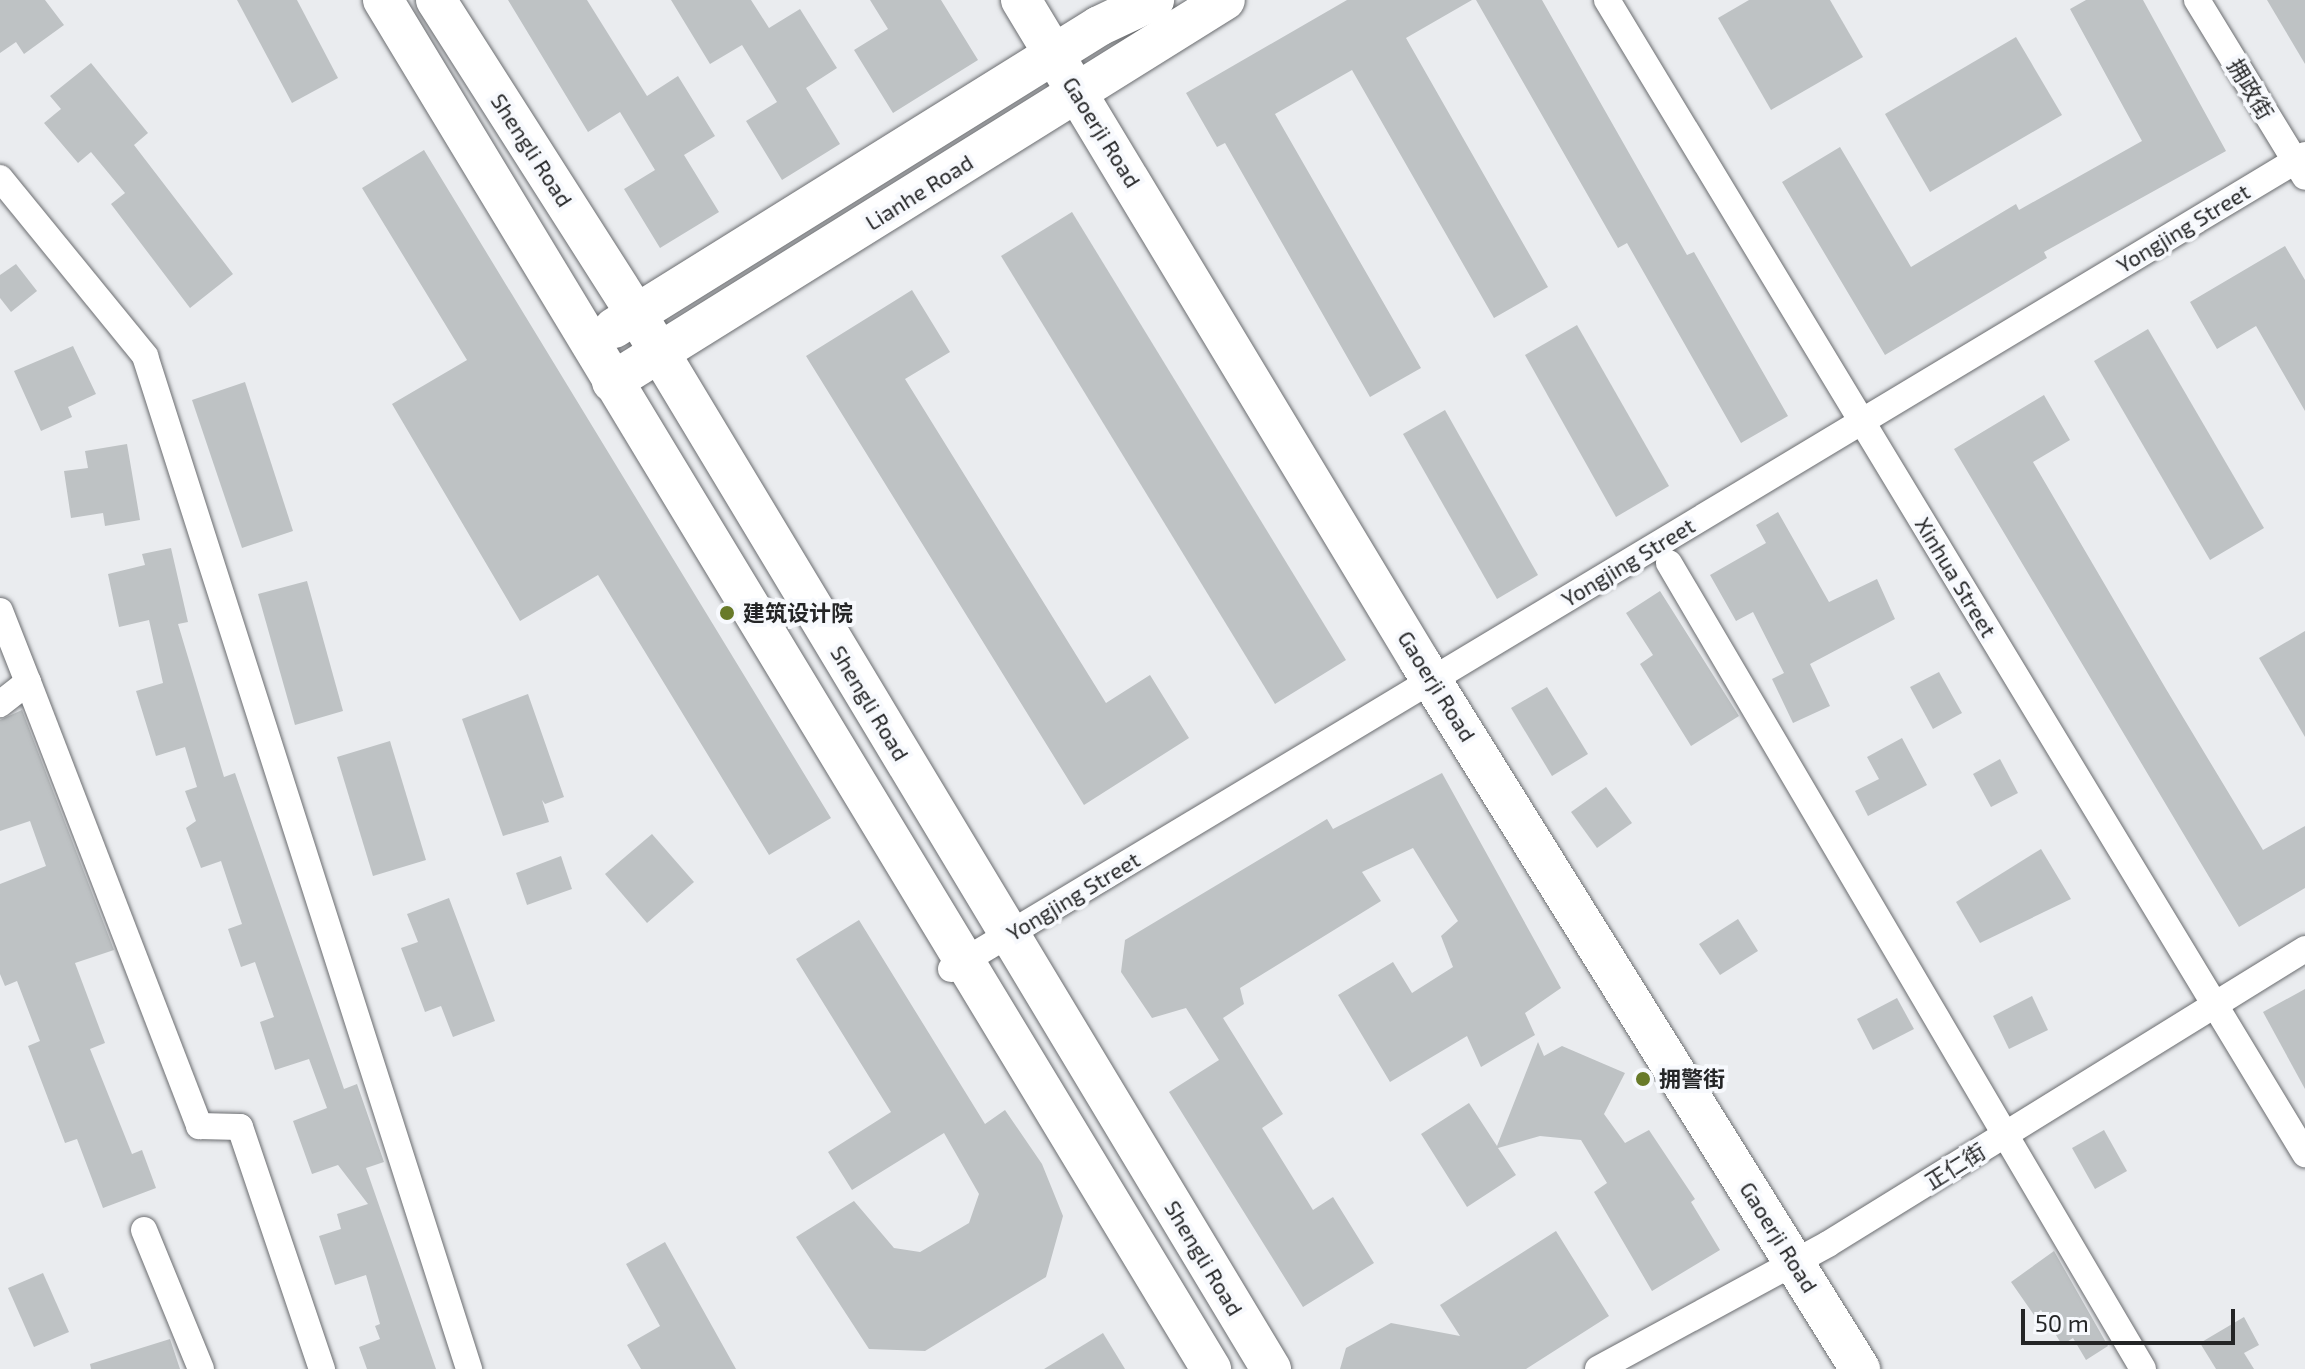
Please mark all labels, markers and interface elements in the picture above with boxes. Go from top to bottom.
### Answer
street label: 拥政街 [2223,54,2279,124]
street label: Gaoerji Road [1058,72,1146,192]
street label: Shengli Road [486,88,578,212]
street label: Lianhe Road [860,149,978,235]
street label: Yongjing Street [2112,178,2254,278]
street label: Yongjing Street [1557,512,1699,612]
street label: Xinhua Street [1910,512,2002,642]
place label: 建筑设计院 [743,600,853,626]
marker: 建筑设计院 [718,604,736,622]
street label: Gaoerji Road [1393,626,1481,746]
street label: Shengli Road [825,641,915,765]
street label: Yongjing Street [1002,846,1144,946]
place label: 拥警街 [1659,1066,1725,1092]
marker: 拥警街 [1634,1070,1652,1088]
street label: 正仁街 [1920,1137,1990,1195]
street label: Gaoerji Road [1735,1177,1823,1297]
street label: Shengli Road [1159,1196,1249,1320]
scale bar [2025,1293,2239,1343]
text: 50 m [2035,1308,2089,1337]

